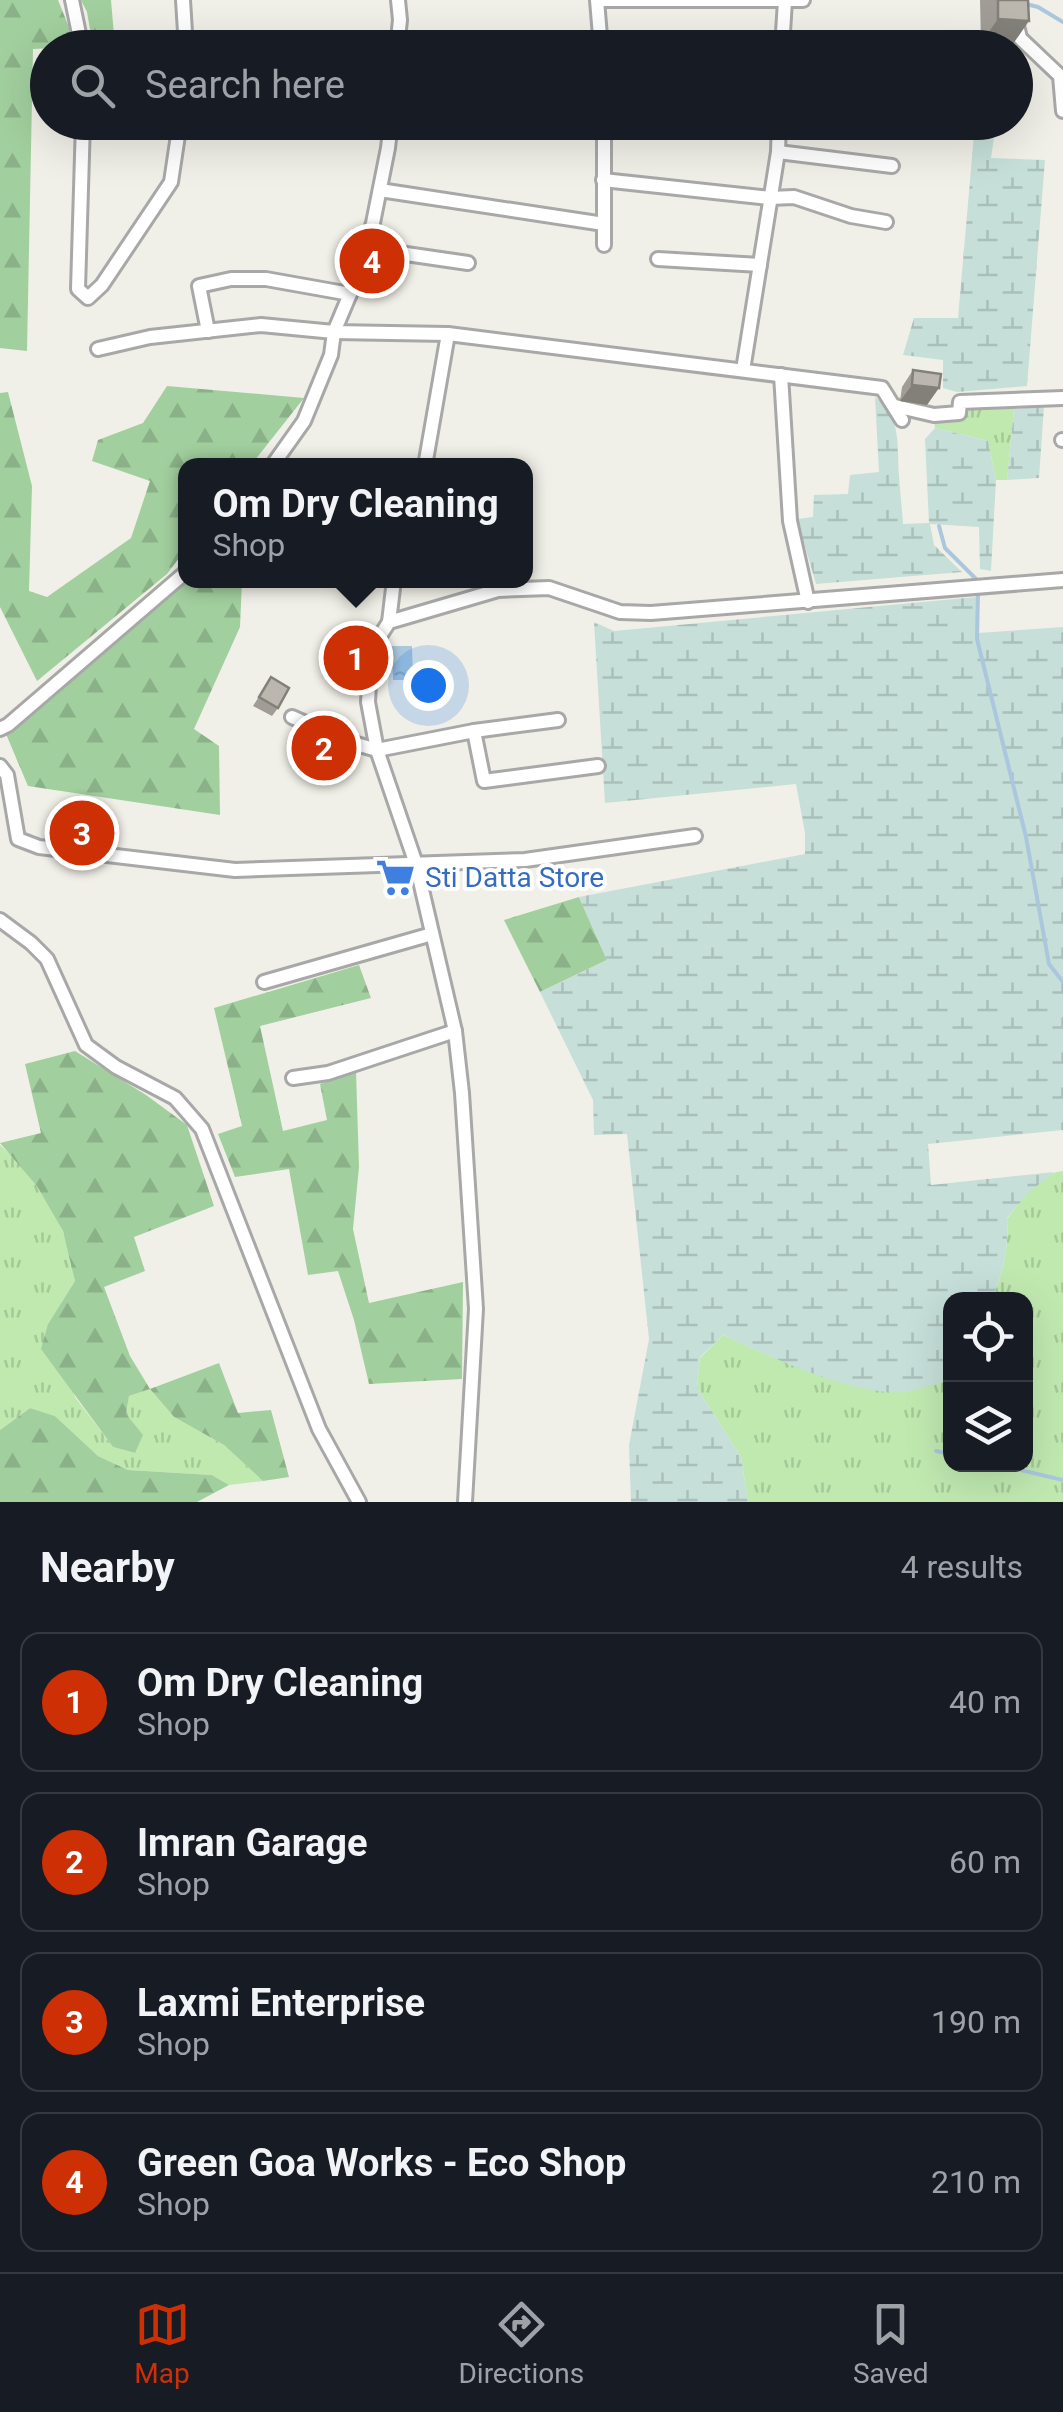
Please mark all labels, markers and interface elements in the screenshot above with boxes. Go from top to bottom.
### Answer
search box [30,30,1033,140]
icon: search [65,58,120,113]
text: Search here [145,63,345,107]
pin: 4 [340,224,404,298]
popup [178,458,533,588]
text: Om Dry Cleaning [212,482,499,526]
text: Shop [212,526,285,564]
pin: 1 [324,620,388,696]
your location [403,660,454,711]
pin: 2 [292,710,356,786]
pin: 3 [49,796,114,870]
supermarket icon: Sti Datta Store [374,856,416,898]
place label: Sti Datta Store [425,861,604,894]
map controls [943,1292,1033,1472]
button: locate [943,1292,1033,1382]
button: layers [943,1382,1033,1472]
text: Nearby [40,1543,175,1592]
text: 4 results [901,1548,1023,1586]
text: Om Dry Cleaning [137,1661,423,1705]
text: 1 [65,1683,84,1721]
text: 40 m [949,1683,1021,1721]
text: Shop [137,1705,210,1743]
text: Imran Garage [137,1821,368,1865]
text: 2 [65,1843,84,1881]
text: 60 m [949,1843,1021,1881]
text: Shop [137,1865,210,1903]
text: Laxmi Enterprise [137,1981,425,2025]
text: 3 [65,2003,84,2041]
text: 190 m [931,2003,1021,2041]
text: Shop [137,2025,210,2063]
text: Green Goa Works - Eco Shop [137,2141,626,2185]
text: 4 [65,2163,84,2201]
text: 210 m [931,2163,1021,2201]
text: Shop [137,2185,210,2223]
tab: Map [134,2297,190,2390]
tab: Directions [458,2297,584,2390]
tab: Saved [853,2297,929,2390]

